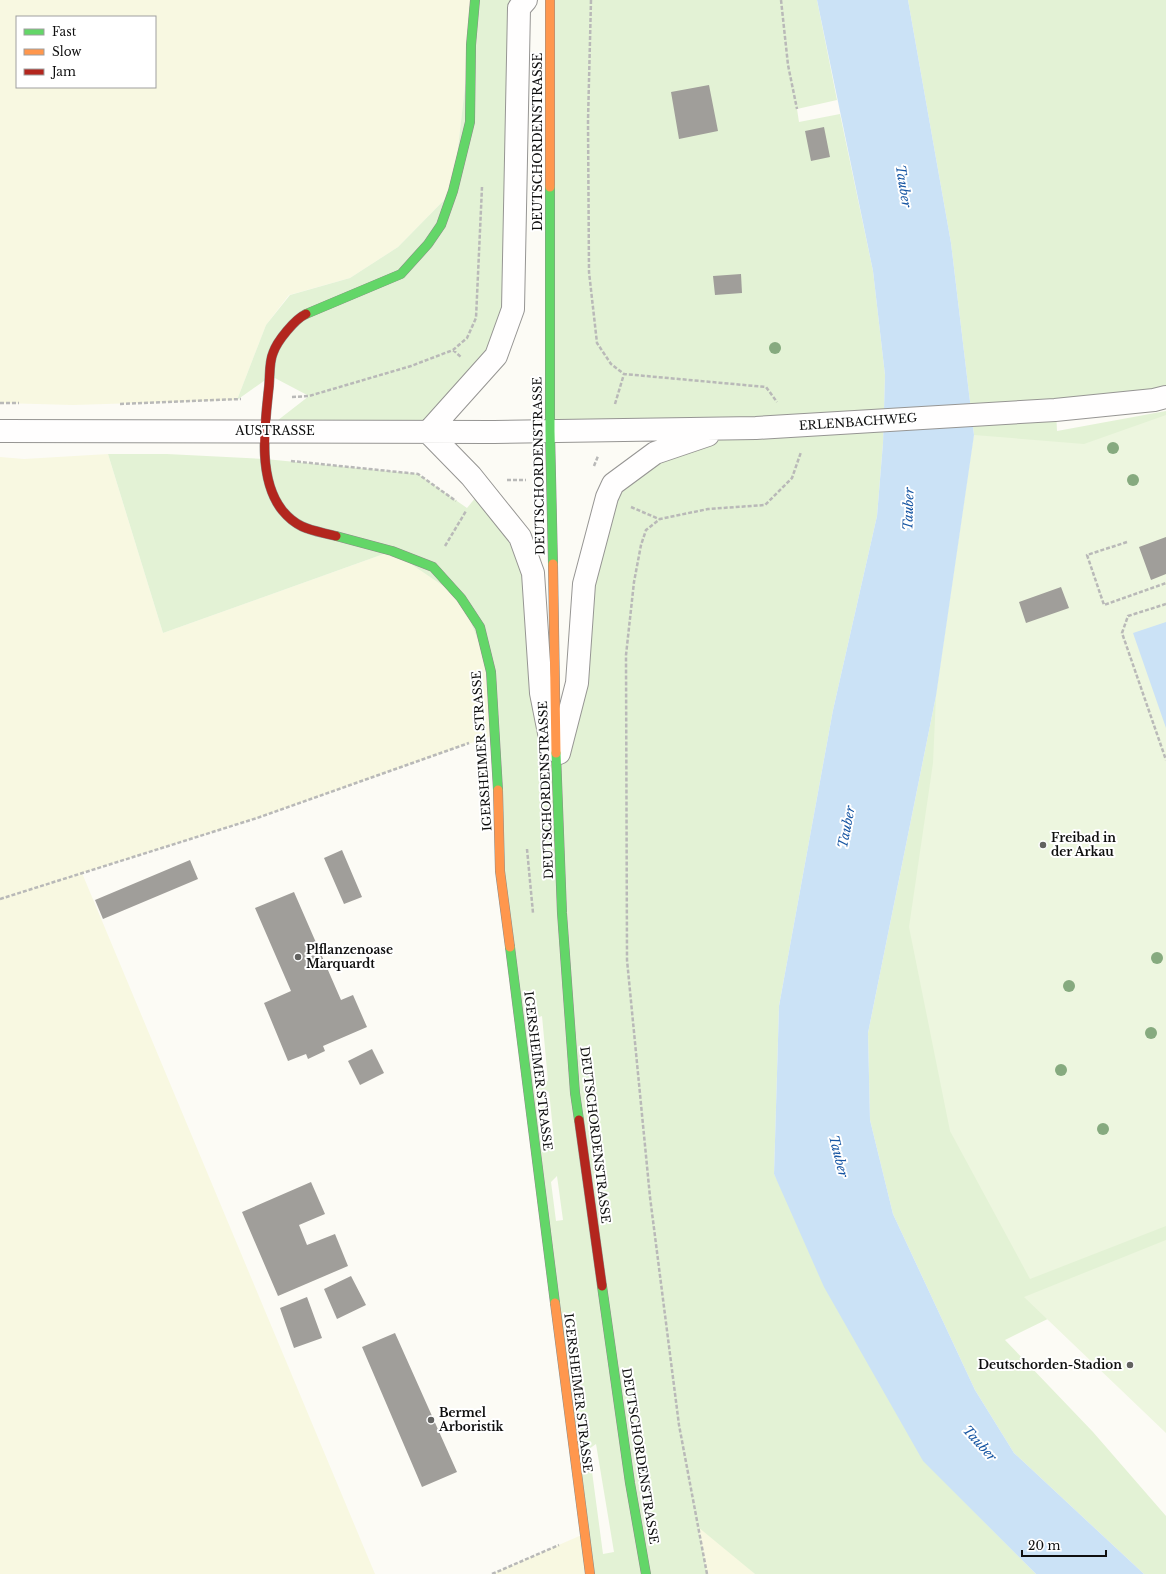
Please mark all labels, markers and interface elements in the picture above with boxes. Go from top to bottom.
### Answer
legend [16,16,156,88]
text: Fast [52,24,77,39]
text: Slow [52,44,82,59]
street label: DEUTSCHORDENSTRASSE [530,53,545,231]
text: Jam [50,64,76,79]
water label: Tauber [892,164,915,210]
street label: DEUTSCHORDENSTRASSE [529,377,548,555]
street label: ERLENBACHWEG [798,410,918,433]
street label: AUSTRASSE [234,423,315,438]
water label: Tauber [899,486,918,531]
street label: IGERSHEIMER STRASSE [468,670,495,832]
street label: DEUTSCHORDENSTRASSE [535,700,556,879]
water label: Tauber [834,803,859,850]
place label: Freibad in der Arkau [1051,830,1116,859]
marker: Freibad in der Arkau [1038,840,1048,850]
place label: Plflanzenoase Marquardt [306,942,393,971]
marker: Plflanzenoase Marquardt [293,952,303,962]
street label: IGERSHEIMER STRASSE [521,990,556,1152]
street label: DEUTSCHORDENSTRASSE [577,1046,614,1225]
water label: Tauber [825,1133,852,1180]
street label: IGERSHEIMER STRASSE [561,1312,596,1474]
place label: Deutschorden-Stadion [978,1357,1122,1372]
marker: Deutschorden-Stadion [1125,1360,1135,1370]
street label: DEUTSCHORDENSTRASSE [619,1367,662,1545]
place label: Bermel Arboristik [438,1405,505,1434]
marker: Bermel Arboristik [426,1415,436,1425]
water label: Tauber [959,1422,1001,1466]
scale bar [1022,1532,1106,1558]
text: 20 m [1028,1538,1060,1553]

